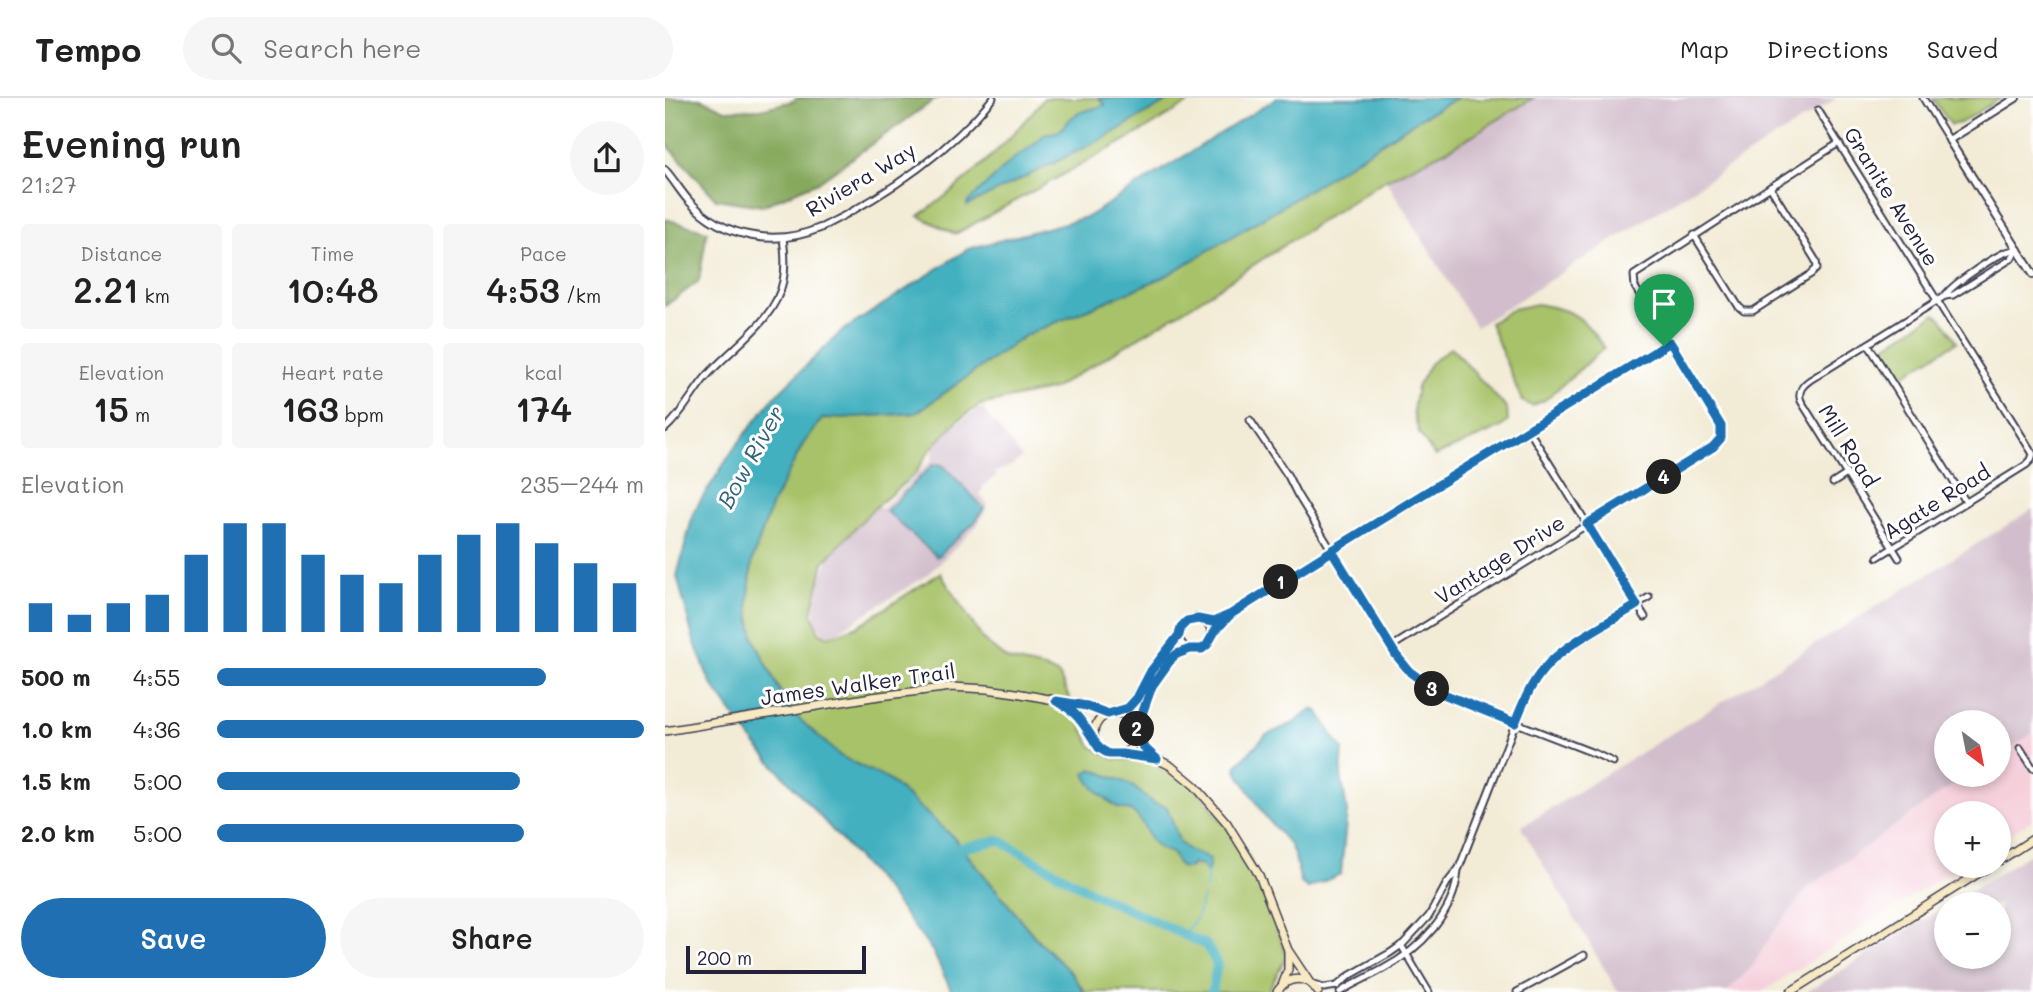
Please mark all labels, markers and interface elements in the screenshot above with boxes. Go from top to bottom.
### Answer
search box [183,17,673,80]
text: Tempo [35,27,141,70]
icon: search [207,29,245,67]
text: Search here [263,31,421,65]
text: Map [1680,33,1729,64]
text: Directions [1767,33,1889,64]
text: Saved [1927,33,1998,64]
text: Evening run [21,118,242,168]
button: share [570,121,644,195]
street label: Granite Avenue [1839,122,1946,271]
street label: Riviera Way [800,135,920,222]
text: 21:27 [21,169,77,199]
text: Distance [81,241,162,266]
text: Time [311,241,354,266]
text: Pace [520,241,567,266]
text: 2.21 [73,266,138,312]
text: 10:48 [287,266,378,312]
text: 4:53 [486,266,560,312]
pin [1634,274,1694,346]
text: km [138,283,170,308]
text: /km [560,283,601,308]
icon: arrive [1645,285,1683,323]
text: Elevation [79,360,164,385]
text: Heart rate [281,360,384,385]
text: kcal [525,360,562,385]
text: 15 [93,385,129,431]
text: 163 [281,385,339,431]
text: 174 [515,385,572,431]
street label: Mill Road [1813,399,1885,492]
water label: Bow River [710,400,791,513]
text: m [129,402,150,427]
text: bpm [339,402,384,427]
street label: Agate Road [1878,457,1995,544]
pin: 4 [1647,460,1681,494]
text: 4 [1657,464,1670,489]
text: Elevation [21,469,124,499]
text: 235–244 m [520,469,644,499]
street label: Vantage Drive [1429,508,1569,609]
pin: 1 [1263,564,1299,600]
text: 1 [1276,569,1285,594]
street label: James Walker Trail [759,656,957,711]
text: 500 m [21,662,91,692]
text: 4:55 [133,662,180,692]
pin: 3 [1415,672,1449,706]
text: 3 [1426,676,1437,701]
north arrow [1934,710,2011,788]
map controls [1934,710,2011,969]
pin: 2 [1119,712,1155,746]
text: 1.0 km [21,714,92,744]
text: 4:36 [133,714,181,744]
text: 2 [1131,716,1142,741]
text: 1.5 km [21,766,91,796]
text: 5:00 [133,766,182,796]
button: + [1934,801,2011,878]
text: 2.0 km [21,818,95,848]
text: 5:00 [133,818,182,848]
button: − [1934,892,2011,969]
button: Save [21,898,326,978]
button: Share [340,898,644,978]
scale bar [686,943,866,975]
text: 200 m [697,945,752,970]

